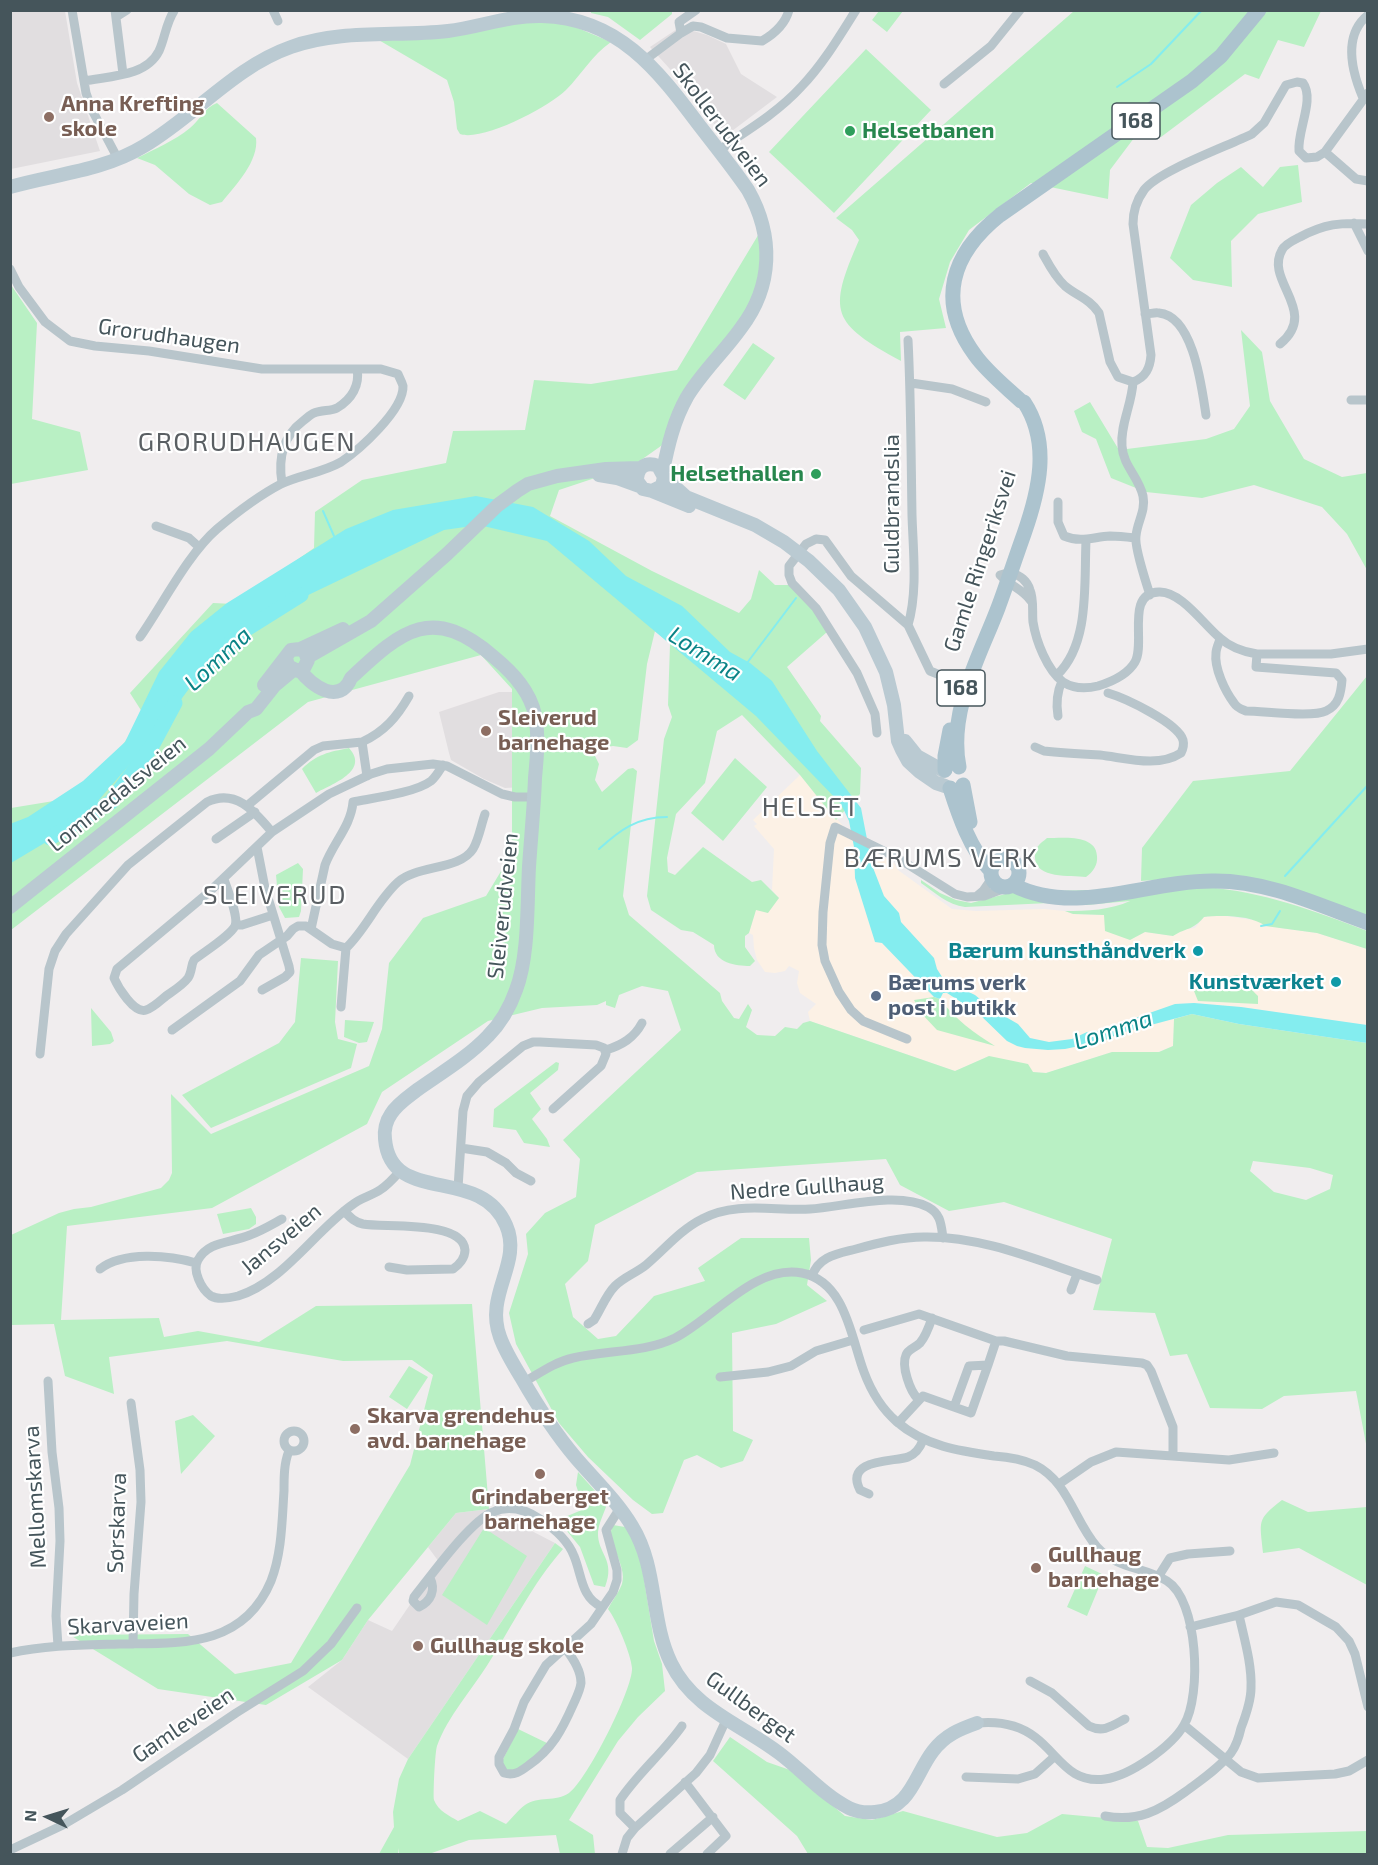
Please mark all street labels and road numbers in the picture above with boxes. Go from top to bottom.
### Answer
street label: Skollerudveien [667,58,777,192]
road number: 168 [1112,103,1160,139]
street label: Grorudhaugen [96,313,242,359]
street label: Guldbrandslia [879,434,905,574]
street label: Gamle Ringeriksvei [938,467,1022,655]
road number: 168 [937,670,985,706]
street label: Lommedalsveien [43,730,191,858]
street label: Sleiverudveien [482,832,524,980]
street label: Nedre Gullhaug [729,1168,885,1206]
street label: Jansveien [235,1198,327,1280]
street label: Mellomskarva [18,1425,52,1569]
street label: Sørskarva [102,1472,132,1574]
street label: Skarvaveien [67,1608,189,1640]
street label: Gullberget [701,1665,801,1749]
street label: Gamleveien [127,1681,239,1769]

